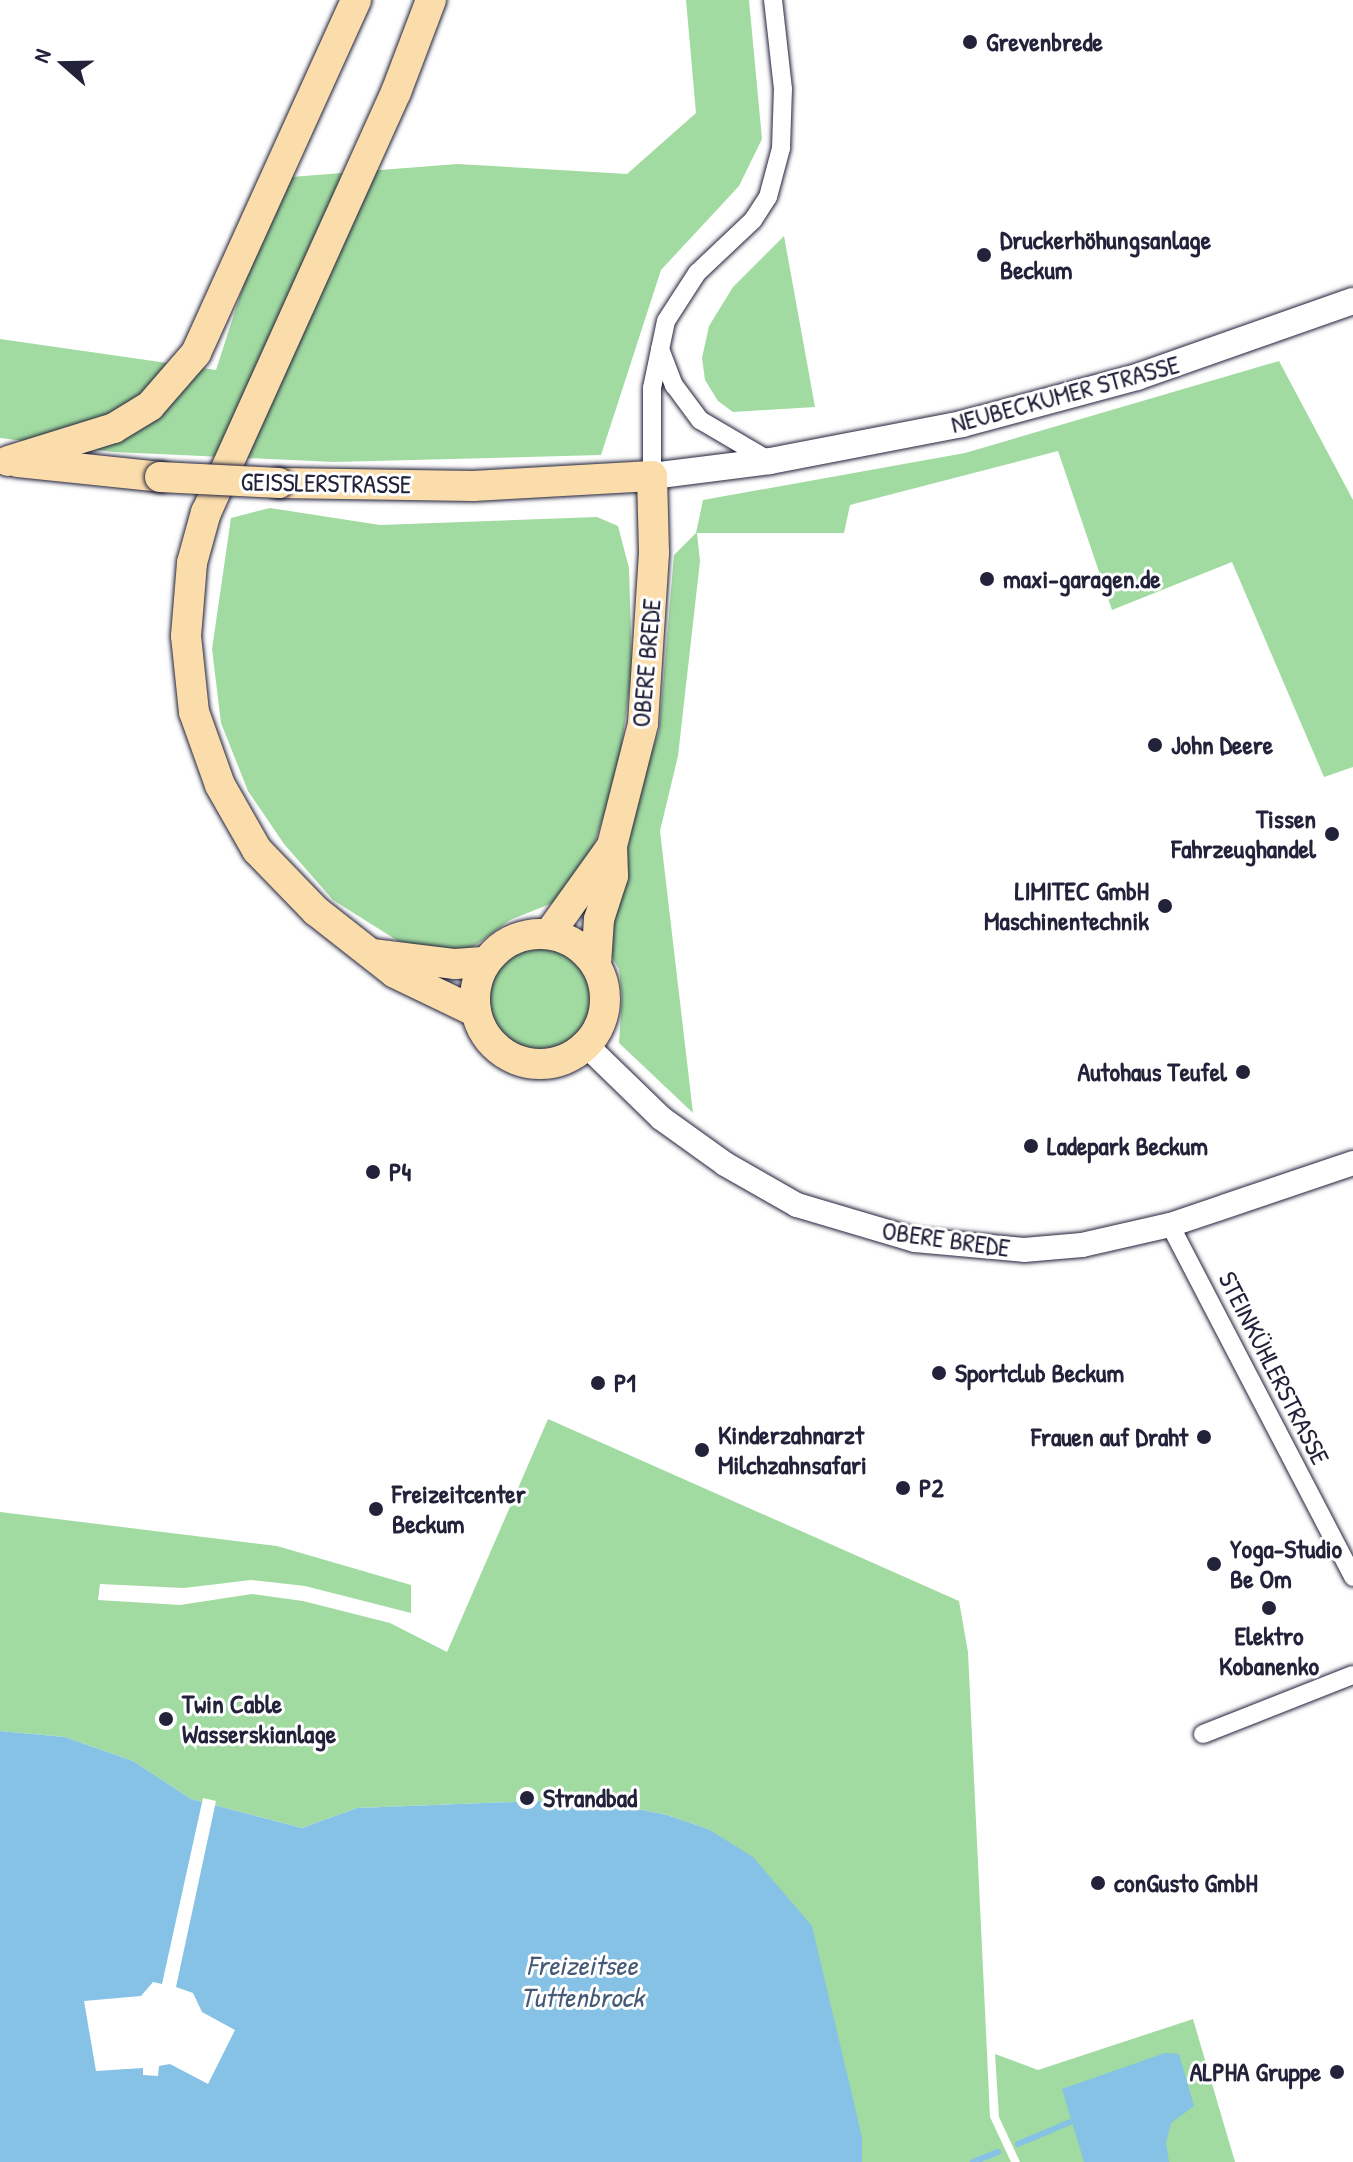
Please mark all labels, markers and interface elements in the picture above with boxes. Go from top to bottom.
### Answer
north arrow [24,24,104,104]
place label: Grevenbrede [986,26,1103,58]
marker: Grevenbrede [961,33,979,51]
text: N [25,45,58,66]
place label: Druckerhöhungsanlage Beckum [1000,224,1211,286]
marker: Druckerhöhungsanlage Beckum [975,246,993,264]
street label: NEUBECKUMER STRASSE [947,349,1183,439]
street label: GEISSLERSTRASSE [240,466,412,500]
place label: maxi-garagen.de [1003,563,1161,595]
marker: maxi-garagen.de [978,570,996,588]
street label: OBERE BREDE [625,598,667,728]
place label: John Deere [1171,729,1273,761]
marker: John Deere [1146,736,1164,754]
place label: Tissen Fahrzeughandel [1171,803,1316,864]
marker: Tissen Fahrzeughandel [1323,825,1341,843]
place label: LIMITEC GmbH Maschinentechnik [984,875,1149,936]
marker: LIMITEC GmbH Maschinentechnik [1156,897,1174,915]
place label: Autohaus Teufel [1077,1056,1227,1088]
marker: Autohaus Teufel [1234,1063,1252,1081]
place label: Ladepark Beckum [1047,1130,1208,1162]
marker: Ladepark Beckum [1022,1137,1040,1155]
place label: P4 [389,1156,411,1188]
marker: P4 [364,1163,382,1181]
street label: OBERE BREDE [880,1215,1012,1263]
street label: STEINKÜHLERSTRASSE [1212,1266,1336,1470]
place label: Sportclub Beckum [955,1357,1124,1389]
marker: Sportclub Beckum [930,1364,948,1382]
place label: P1 [614,1367,636,1399]
marker: P1 [589,1374,607,1392]
place label: Kinderzahnarzt Milchzahnsafari [718,1419,867,1480]
place label: Frauen auf Draht [1031,1421,1188,1453]
marker: Frauen auf Draht [1195,1428,1213,1446]
marker: Kinderzahnarzt Milchzahnsafari [693,1441,711,1459]
place label: P2 [919,1472,944,1504]
place label: Freizeitcenter Beckum [392,1478,526,1540]
marker: P2 [894,1479,912,1497]
marker: Freizeitcenter Beckum [367,1500,385,1518]
place label: Yoga-Studio Be Om [1230,1533,1342,1594]
marker: Yoga-Studio Be Om [1205,1555,1223,1573]
marker: Elektro Kobanenko [1260,1599,1278,1617]
place label: Elektro Kobanenko [1219,1620,1319,1682]
place label: Twin Cable Wasserskianlage [182,1688,336,1750]
marker: Twin Cable Wasserskianlage [157,1710,175,1728]
place label: Strandbad [543,1782,637,1814]
marker: Strandbad [518,1789,536,1807]
place label: conGusto GmbH [1114,1867,1258,1899]
marker: conGusto GmbH [1089,1874,1107,1892]
water label: Freizeitsee Tuttenbrock [520,1948,644,2014]
place label: ALPHA Gruppe [1190,2056,1321,2088]
marker: ALPHA Gruppe [1328,2063,1346,2081]

